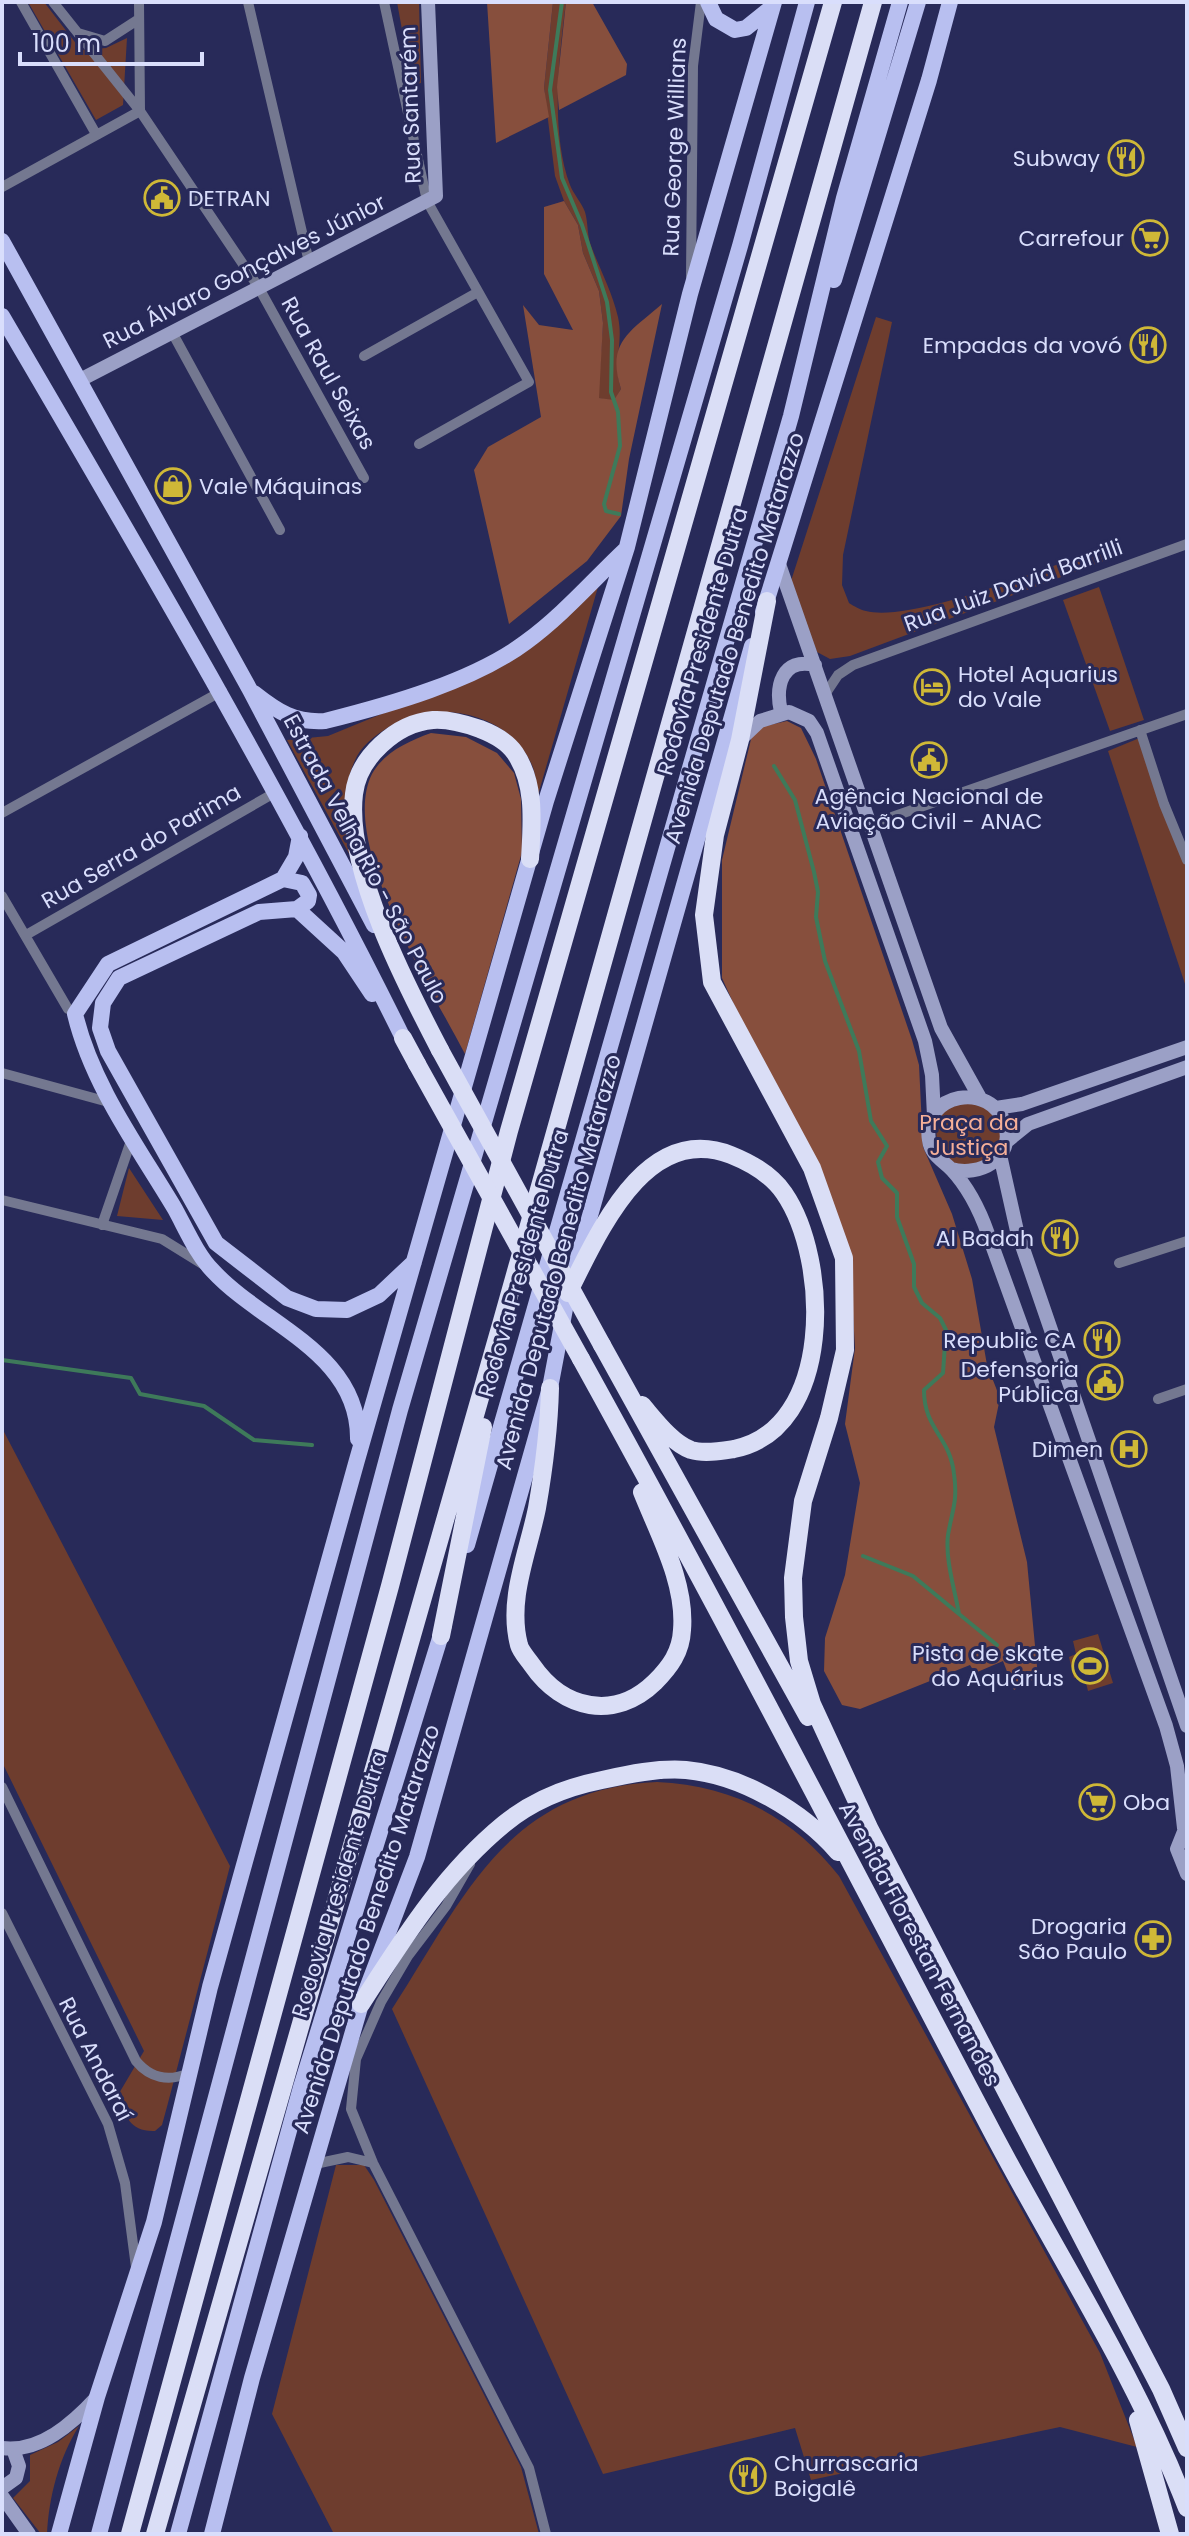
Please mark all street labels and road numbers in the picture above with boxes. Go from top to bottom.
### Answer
street label: Rua Santarém [392,26,429,184]
street label: Rua George Willians [655,37,694,257]
street label: Rua Álvaro Gonçalves Júnior [97,186,391,356]
street label: Rua Raul Seixas [274,291,383,455]
street label: Avenida Deputado Benedito Matarazzo [657,429,812,848]
street label: Rodovia Presidente Dutra [649,504,756,779]
street label: Rua Juiz David Barrilli [900,531,1127,639]
street label: Estrada Velha Rio - São Paulo [276,709,455,1010]
street label: Rua Serra do Parima [36,777,247,916]
street label: Avenida Deputado Benedito Matarazzo [488,1051,629,1473]
street label: Rodovia Presidente Dutra [470,1126,577,1401]
street label: Avenida Deputado Benedito Matarazzo [285,1720,447,2138]
street label: Rodovia Presidente Dutra [284,1747,395,2021]
street label: Avenida Florestan Fernandes [831,1796,1008,2092]
street label: Rua Andaraí [51,1992,140,2127]

